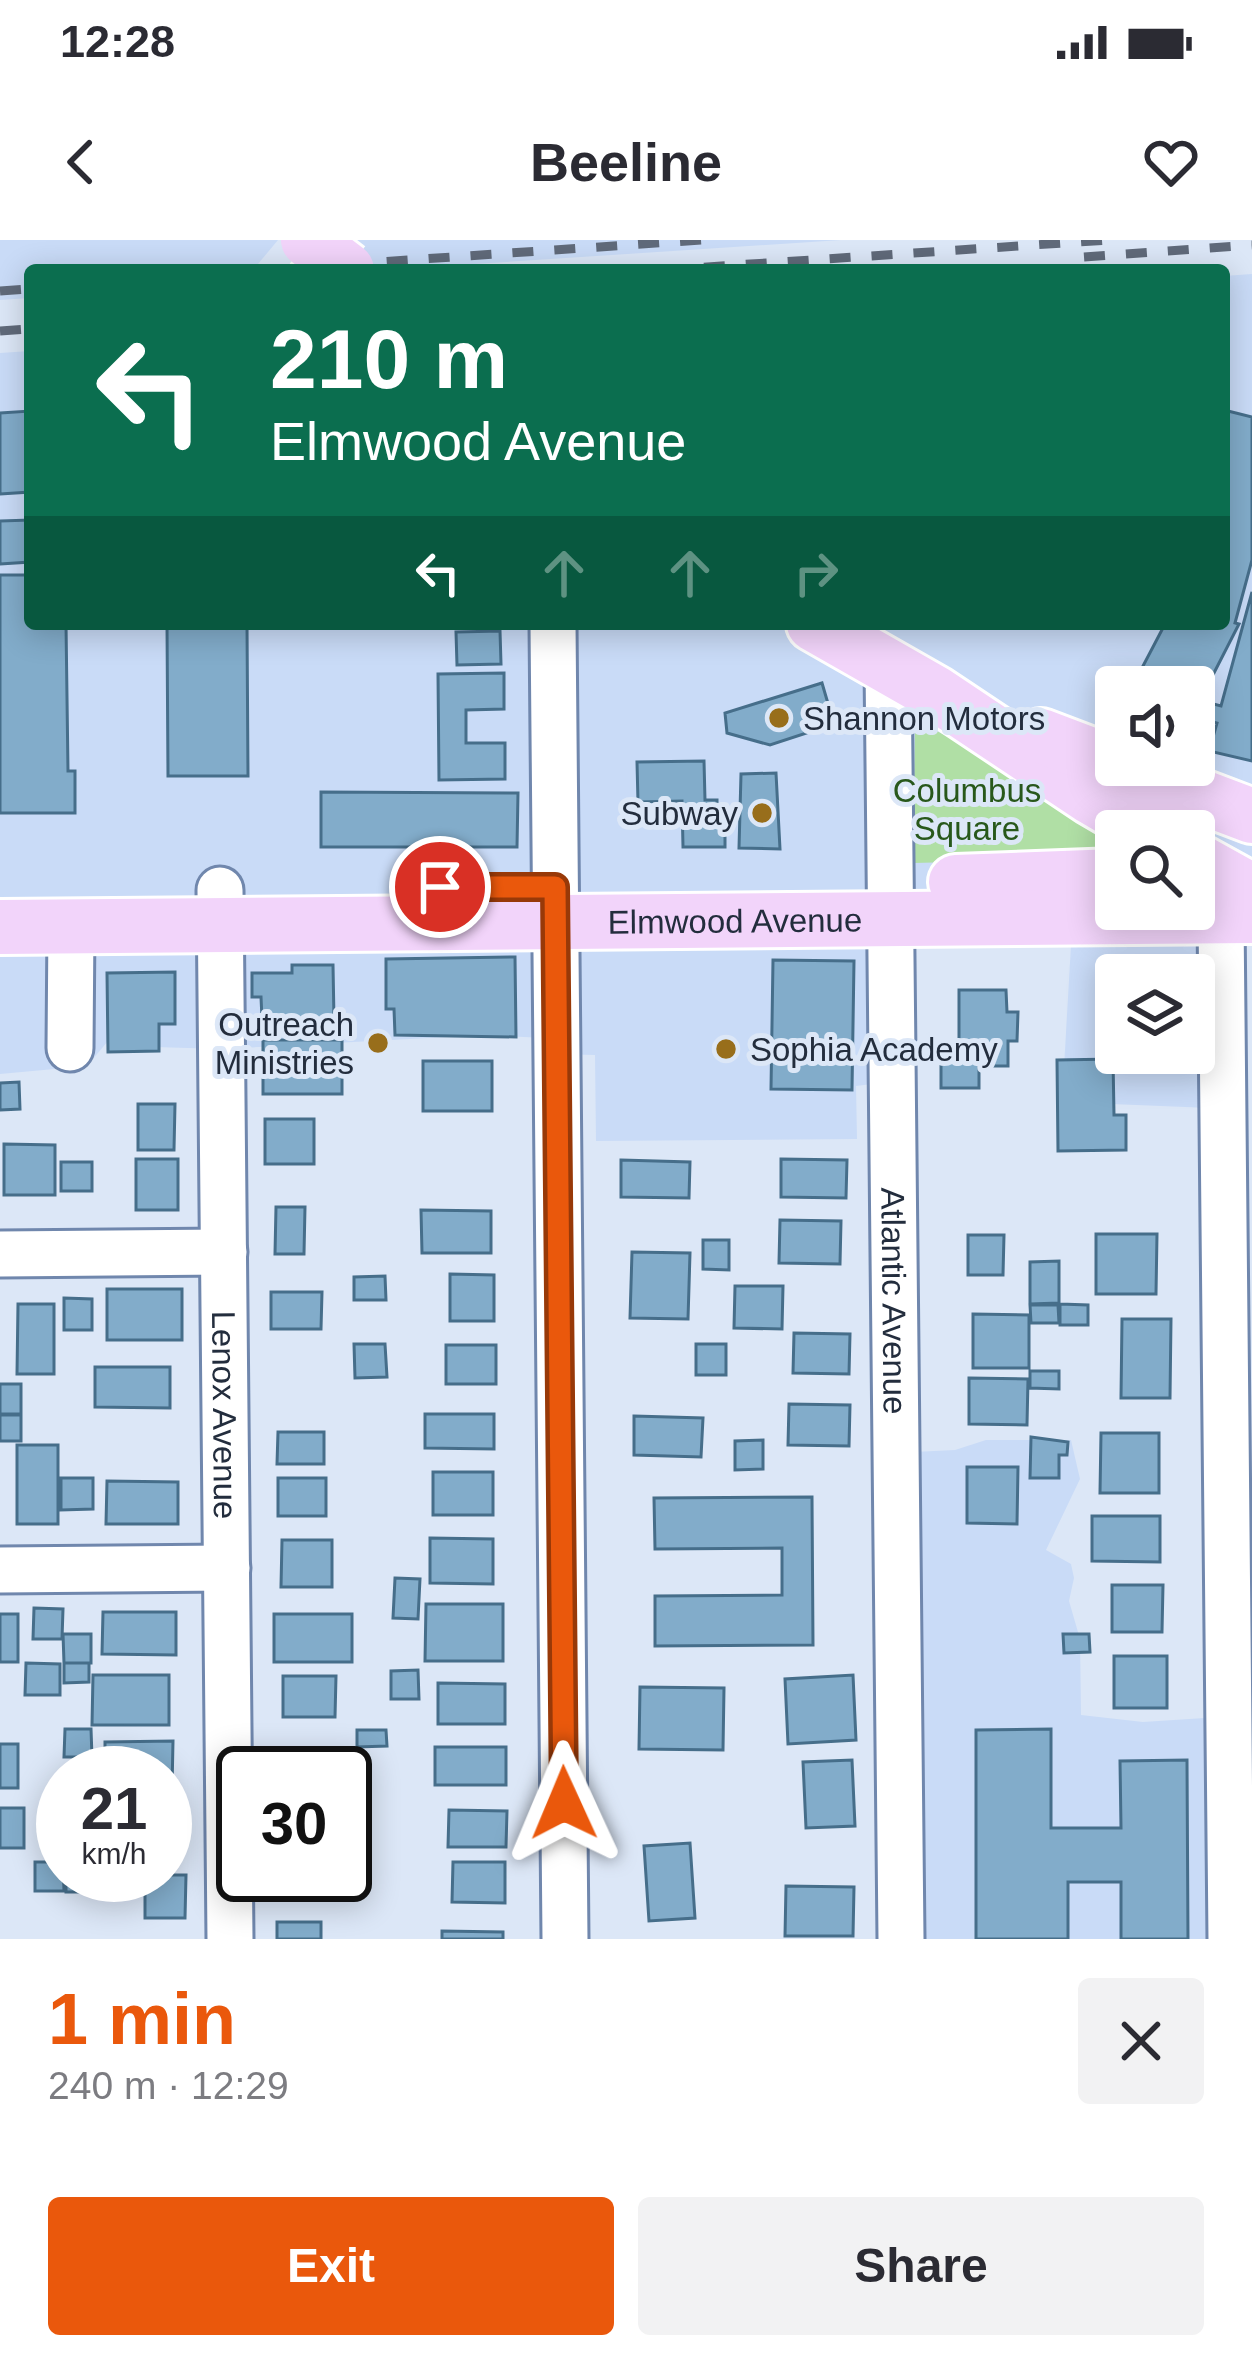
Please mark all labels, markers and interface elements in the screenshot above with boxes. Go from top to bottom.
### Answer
text: 12:28 [60,16,175,67]
icon: back [48,129,114,195]
icon: heart [1138,129,1204,195]
text: Beeline [530,132,722,192]
icon: left [72,312,228,468]
text: 210 m [270,312,508,406]
text: Elmwood Avenue [270,411,686,471]
icon: left [405,540,471,606]
icon: ahead [531,540,597,606]
icon: ahead [657,540,723,606]
icon: right [783,540,849,606]
map controls [1095,666,1215,1074]
button: sound [1095,666,1215,786]
place label: Shannon Motors [803,700,1045,737]
marker: Shannon Motors [766,705,792,731]
park label: Columbus Square [893,772,1041,847]
place label: Subway [621,795,738,832]
marker: Subway [749,800,775,826]
button: search [1095,810,1215,930]
pin [389,836,491,938]
icon: arrive [407,854,473,920]
street label: Elmwood Avenue [608,901,862,941]
button: layers [1095,954,1215,1074]
place label: Outreach Ministries [215,1006,354,1081]
marker: Outreach Ministries [365,1030,391,1056]
place label: Sophia Academy [750,1031,998,1068]
marker: Sophia Academy [713,1036,739,1062]
street label: Atlantic Avenue [874,1187,914,1415]
street label: Lenox Avenue [205,1310,244,1519]
position arrow [501,1740,627,1866]
speed limit sign: 30 [216,1746,372,1902]
text: 21 [81,1775,147,1842]
text: km/h [81,1837,147,1870]
button: close [1078,1978,1204,2104]
text: 1 min [48,1979,236,2059]
text: 240 m · 12:29 [48,2064,289,2107]
button: Exit [48,2197,614,2335]
button: Share [638,2197,1204,2335]

